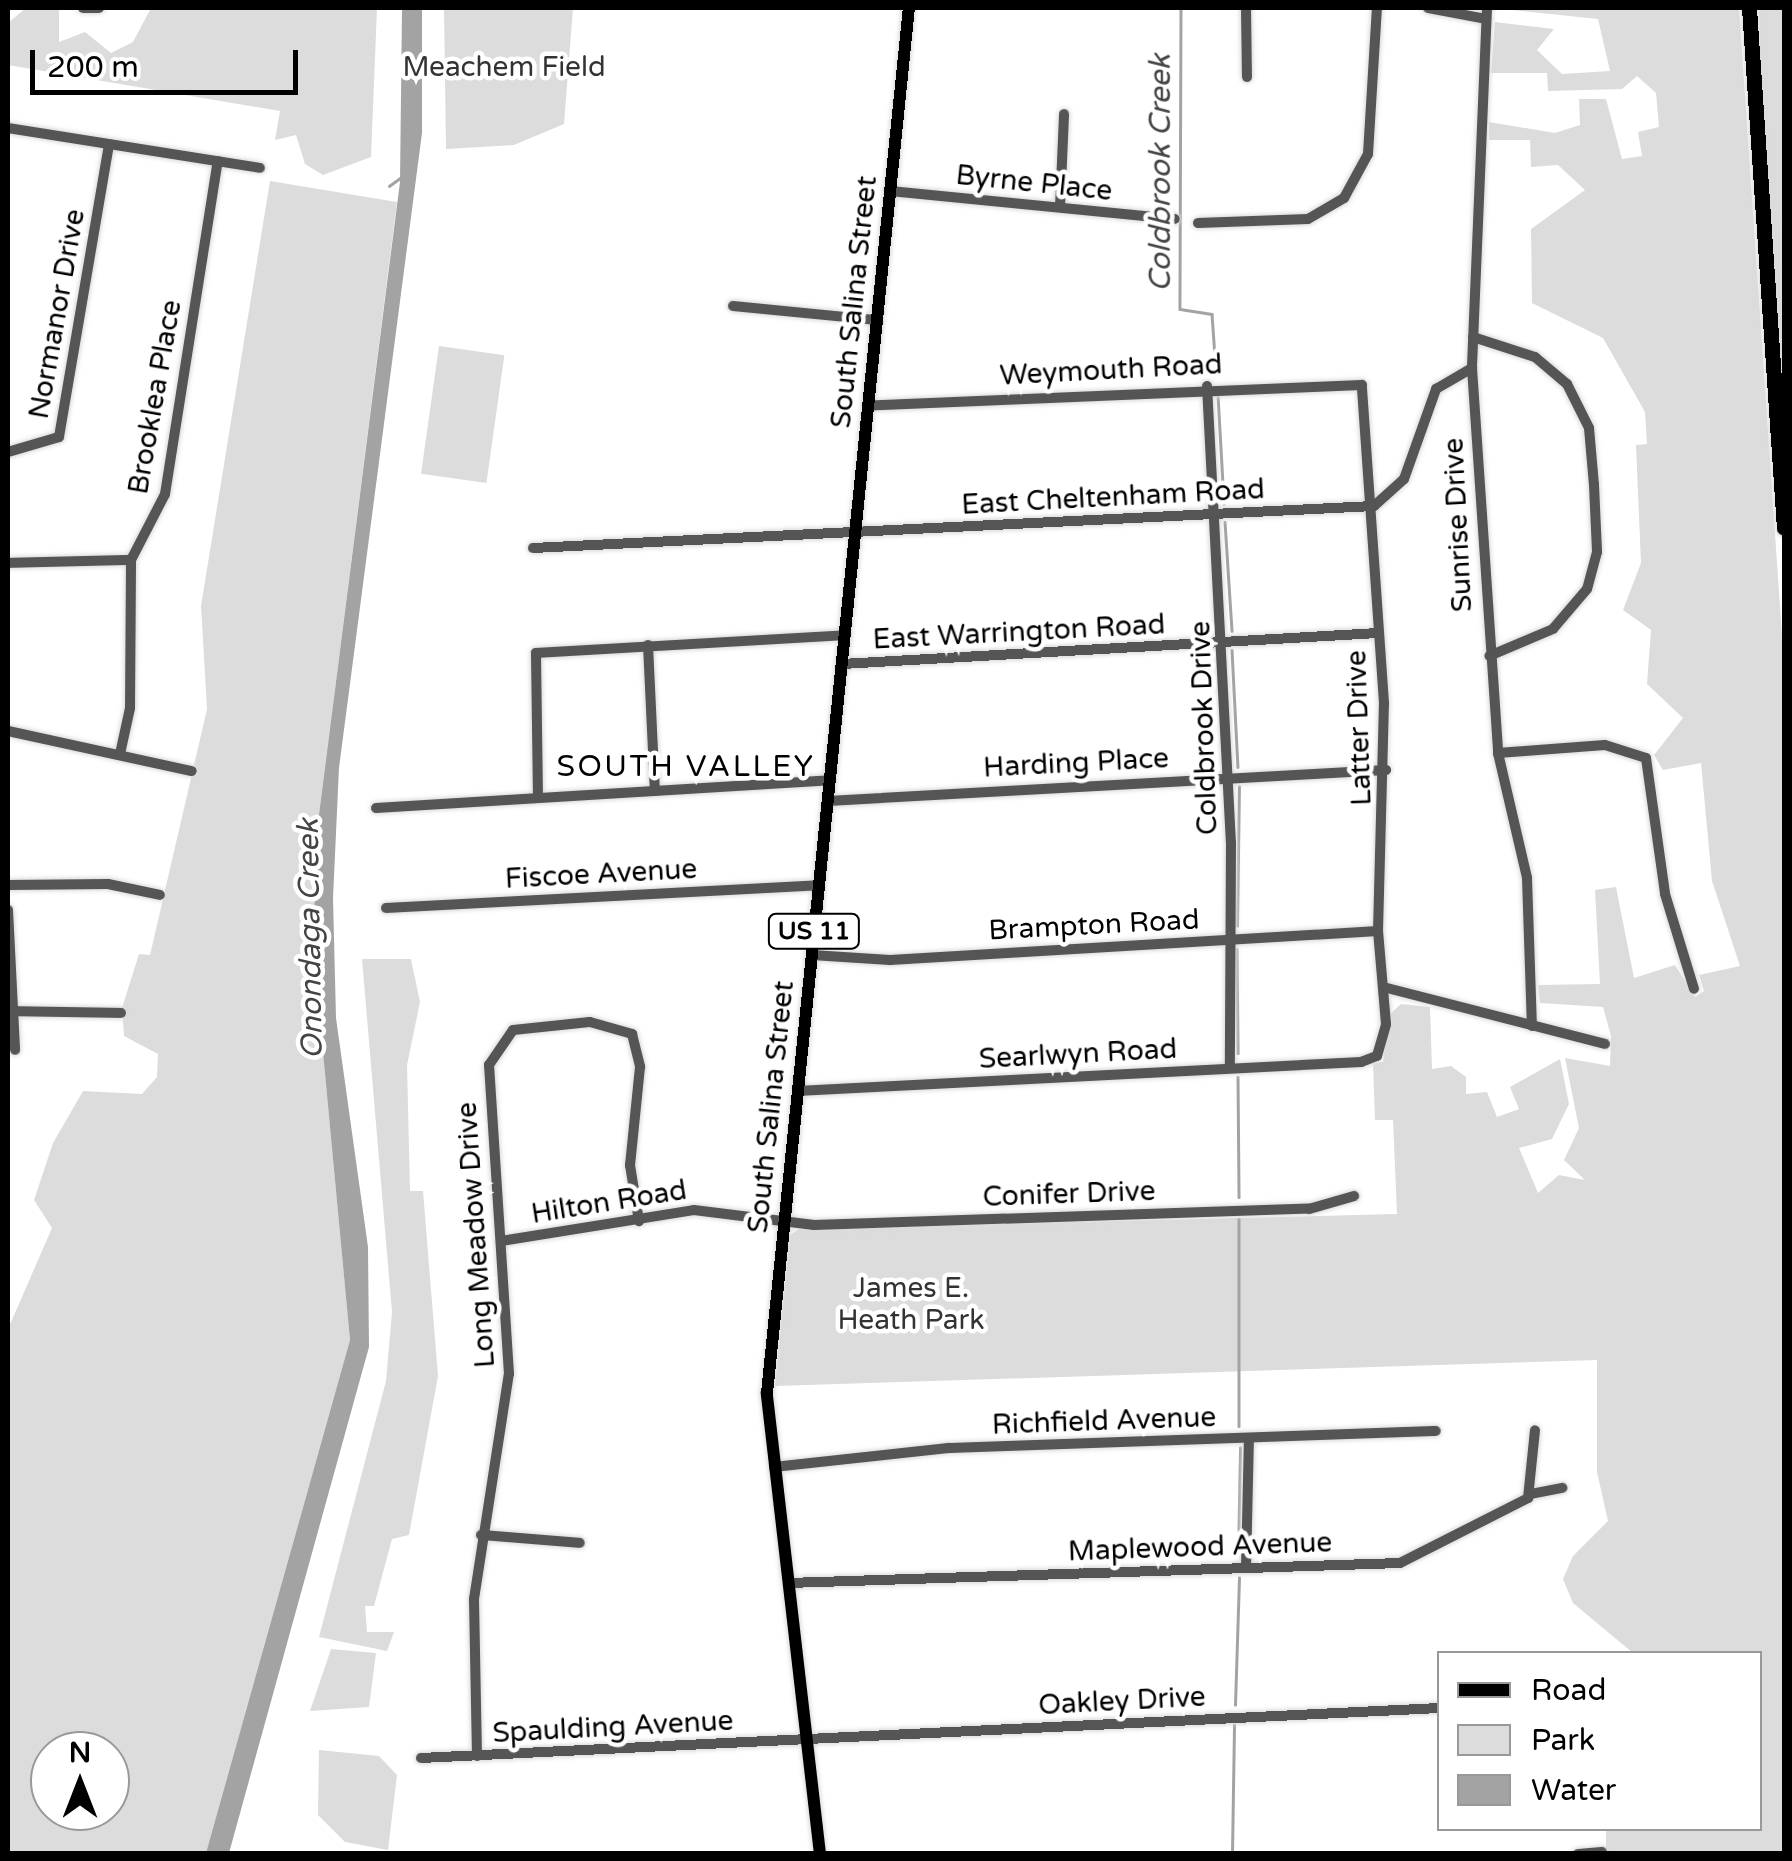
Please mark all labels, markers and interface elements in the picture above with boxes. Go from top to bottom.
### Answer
scale bar [35,30,302,92]
text: 200 m [47,49,139,86]
park label: Meachem Field [402,50,606,84]
water label: Coldbrook Creek [1143,54,1179,292]
street label: Byrne Place [954,158,1114,208]
street label: South Salina Street [824,174,884,430]
street label: Normanor Drive [22,207,92,421]
street label: Brooklea Place [121,297,189,497]
street label: Weymouth Road [999,347,1223,393]
street label: Sunrise Drive [1437,437,1479,613]
street label: East Cheltenham Road [961,472,1265,522]
street label: East Warrington Road [872,608,1166,656]
street label: Coldbrook Drive [1183,620,1225,836]
street label: Latter Drive [1339,650,1379,806]
street label: Harding Place [982,741,1170,785]
district label: SOUTH VALLEY [556,749,816,785]
water label: Onondaga Creek [291,819,331,1059]
street label: Fiscoe Avenue [504,852,698,896]
street label: Brampton Road [988,903,1200,947]
road number: US 11 [766,911,862,951]
street label: South Salina Street [741,979,801,1235]
street label: Searlwyn Road [978,1032,1178,1076]
street label: Long Meadow Drive [450,1101,502,1369]
street label: Hilton Road [529,1173,689,1231]
street label: Conifer Drive [982,1174,1156,1214]
park label: James E. Heath Park [838,1271,984,1337]
street label: Richfield Avenue [991,1400,1217,1442]
street label: Maplewood Avenue [1067,1526,1333,1568]
legend [1437,1651,1762,1831]
text: Road [1531,1672,1606,1709]
street label: Oakley Drive [1038,1680,1206,1722]
street label: Spaulding Avenue [492,1704,734,1750]
text: Park [1531,1722,1595,1759]
north arrow [30,1731,130,1831]
text: N [69,1736,91,1770]
text: Water [1531,1772,1616,1809]

